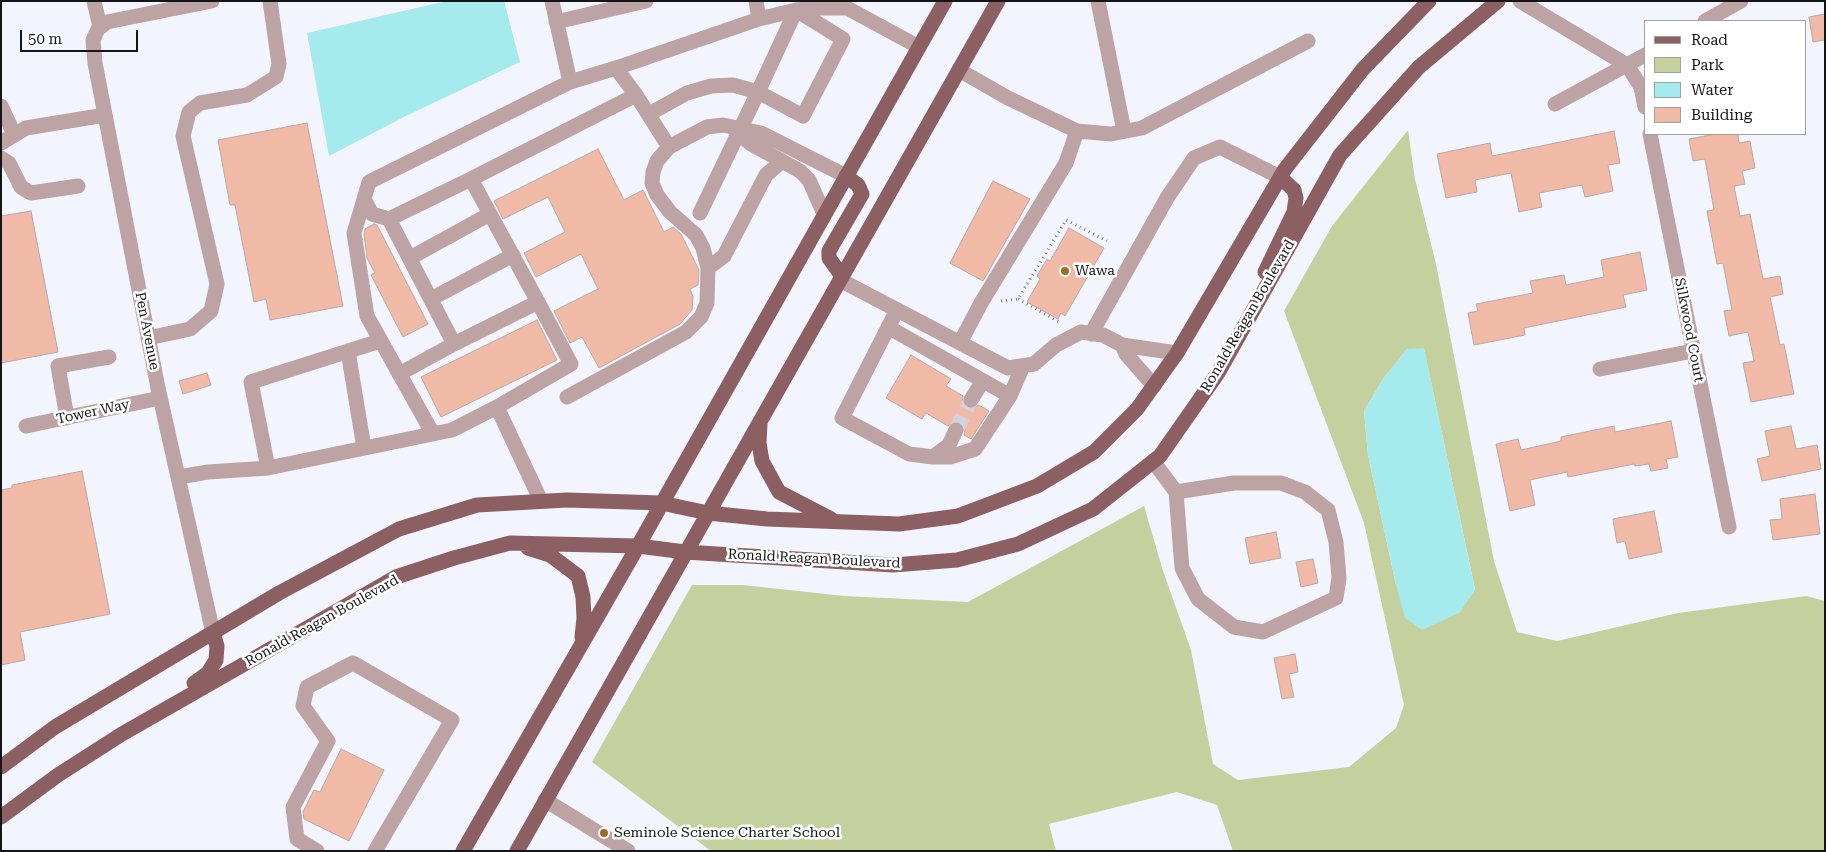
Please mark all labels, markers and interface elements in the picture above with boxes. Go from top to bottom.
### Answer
scale bar [22,20,140,52]
legend [1644,20,1806,135]
text: 50 m [28,30,62,48]
text: Road [1691,31,1728,49]
text: Park [1691,56,1724,74]
text: Water [1691,81,1733,99]
text: Building [1691,106,1752,124]
street label: Ronald Reagan Boulevard [1198,237,1298,395]
place label: Wawa [1075,263,1115,279]
marker: Wawa [1059,265,1071,277]
street label: Silkwood Court [1671,276,1707,384]
street label: Pen Avenue [131,291,163,371]
street label: Tower Way [55,396,131,428]
street label: Ronald Reagan Boulevard [727,546,901,572]
street label: Ronald Reagan Boulevard [242,572,402,670]
place label: Seminole Science Charter School [614,825,840,841]
marker: Seminole Science Charter School [598,827,610,839]

